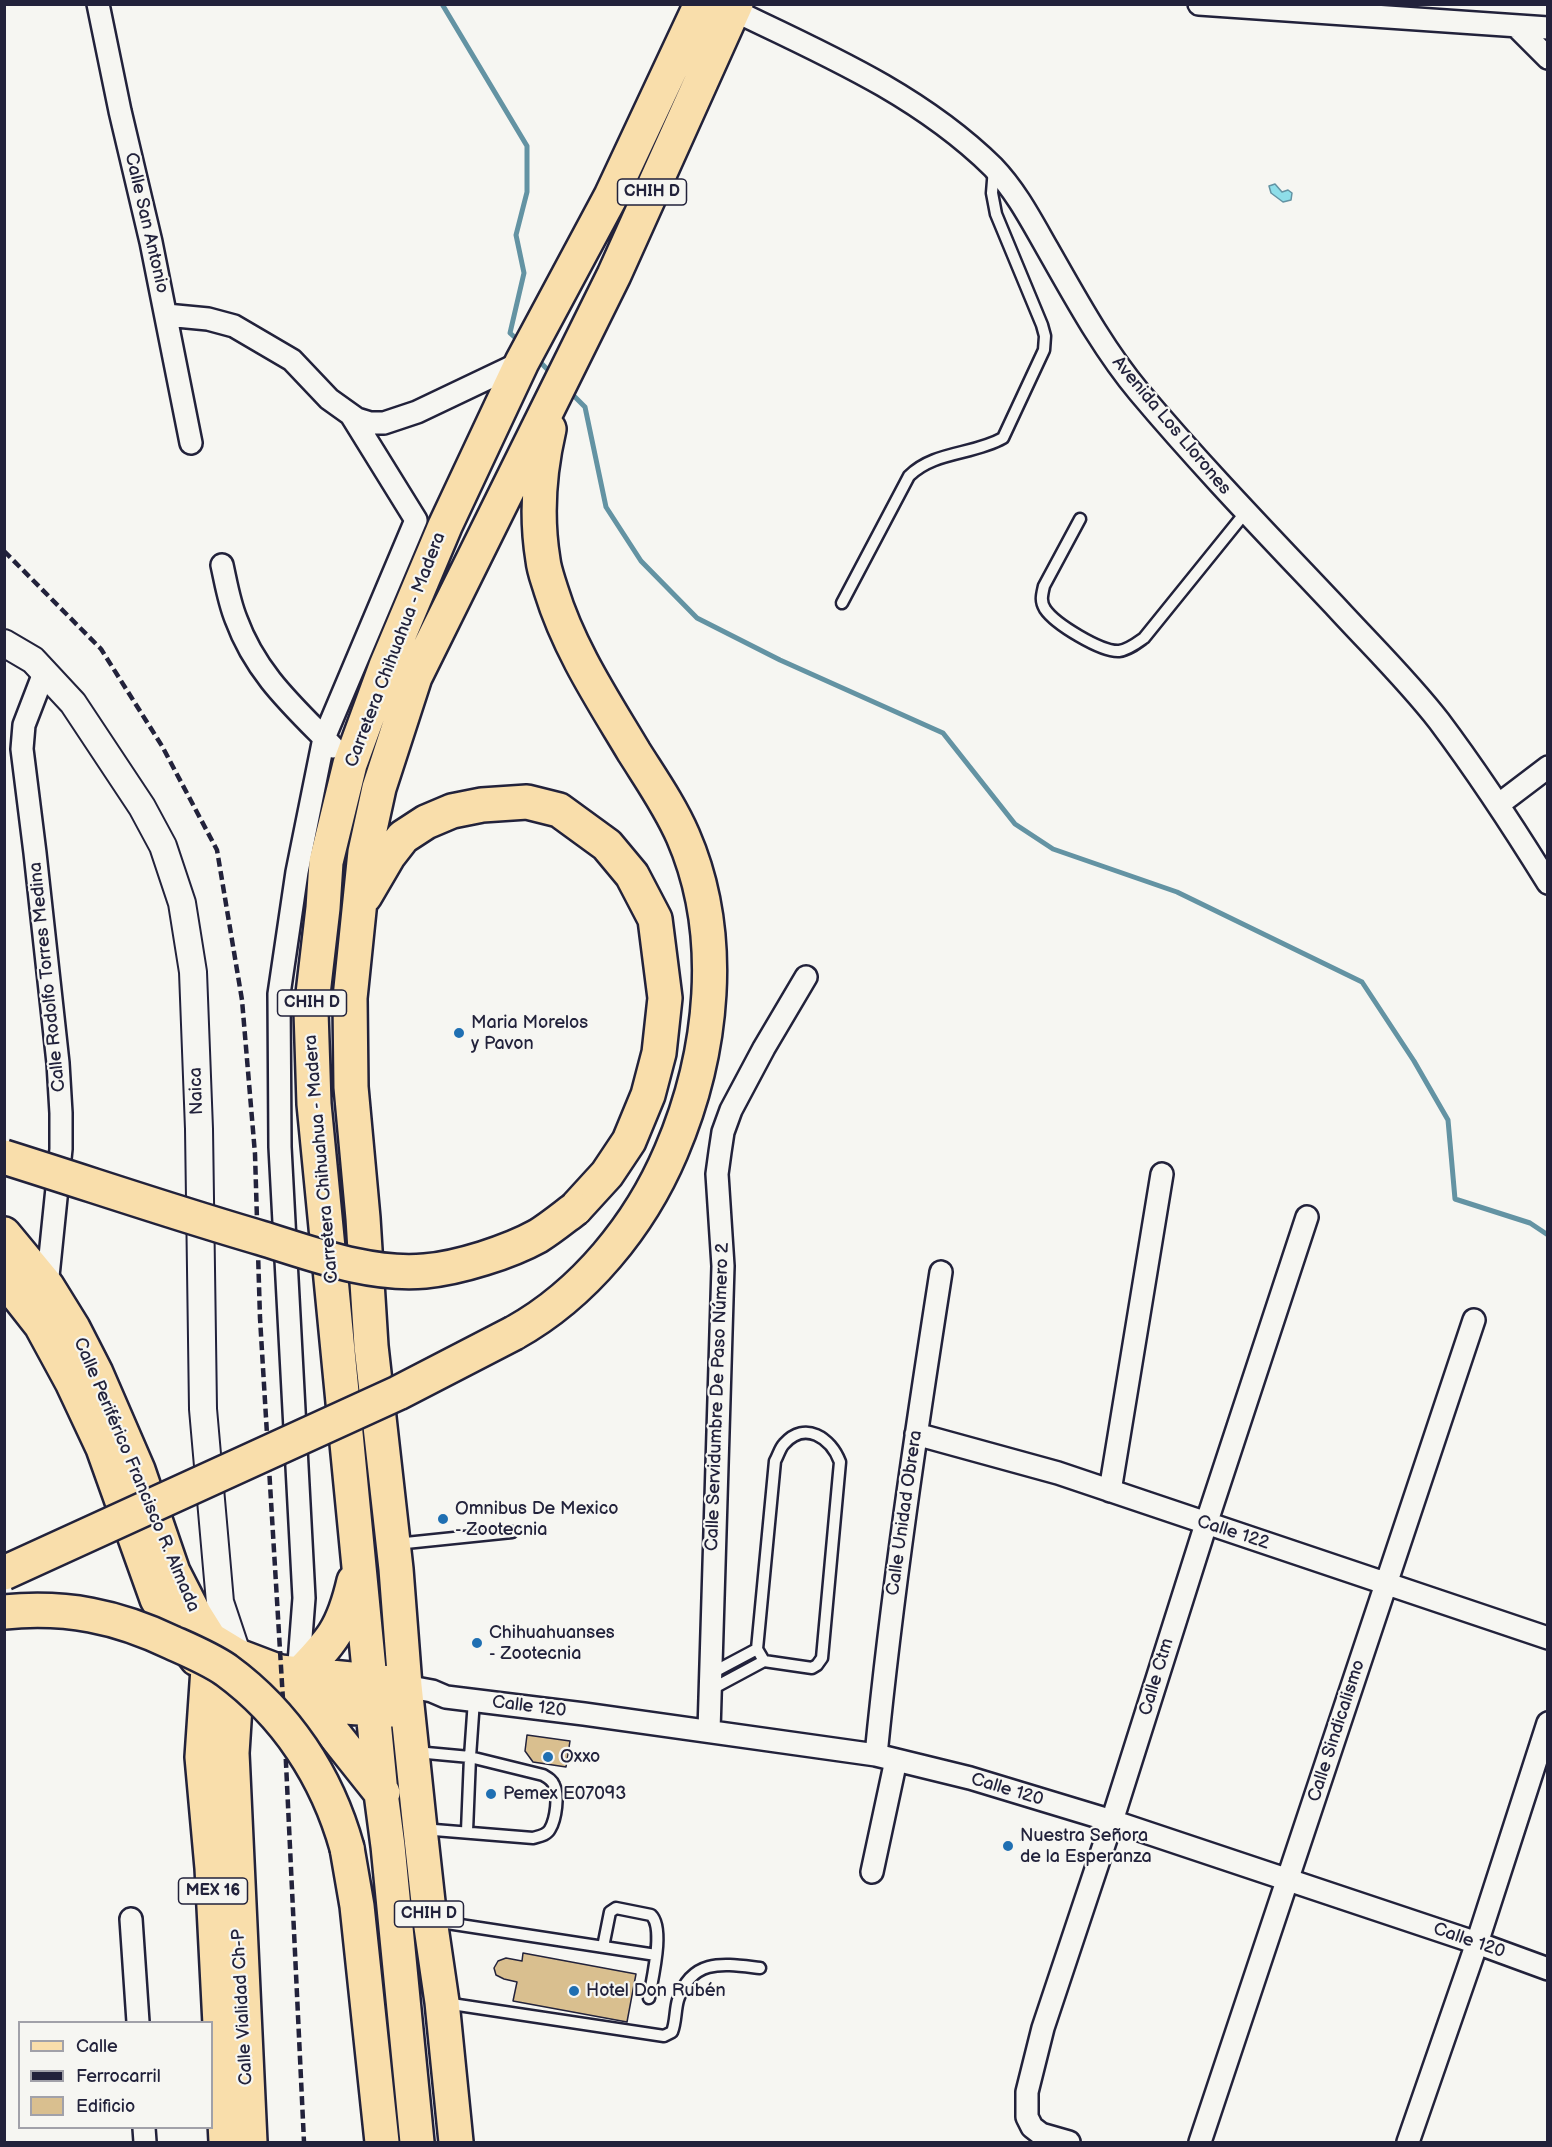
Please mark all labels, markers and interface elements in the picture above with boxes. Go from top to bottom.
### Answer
street label: Calle San Antonio [119,151,173,295]
road number: CHIH D [618,179,686,205]
street label: Avenida Los Llorones [1107,353,1235,499]
street label: Carretera Chihuahua - Madera [341,530,451,770]
street label: Calle Rodolfo Torres Medina [25,861,71,1093]
road number: CHIH D [278,990,346,1016]
place label: Maria Morelos y Pavon [471,1012,588,1054]
marker: Maria Morelos y Pavon [452,1026,466,1040]
street label: Carretera Chihuahua - Madera [300,1034,344,1284]
street label: Naica [185,1067,209,1115]
street label: Calle Servidumbre De Paso Número 2 [702,1242,734,1552]
street label: Calle Periférico Francisco R. Almada [68,1335,204,1615]
street label: Calle Unidad Obrera [883,1429,927,1597]
place label: Omnibus De Mexico - Zootecnia [455,1498,619,1540]
street label: Calle 122 [1194,1511,1272,1555]
marker: Omnibus De Mexico - Zootecnia [436,1512,450,1526]
place label: Chihuahuanses - Zootecnia [489,1622,615,1664]
marker: Chihuahuanses - Zootecnia [470,1636,484,1650]
street label: Calle Ctm [1135,1636,1179,1718]
street label: Calle Sindicalismo [1304,1657,1370,1805]
street label: Calle 120 [491,1692,567,1722]
place label: Oxxo [560,1746,600,1768]
marker: Oxxo [541,1750,555,1764]
street label: Calle 120 [968,1769,1046,1811]
place label: Pemex E07093 [503,1783,626,1805]
marker: Pemex E07093 [484,1787,498,1801]
place label: Nuestra Señora de la Esperanza [1020,1825,1152,1868]
marker: Nuestra Señora de la Esperanza [1001,1839,1015,1853]
road number: MEX 16 [178,1878,248,1904]
road number: CHIH D [394,1901,464,1927]
street label: Calle 120 [1430,1919,1508,1963]
street label: Calle Vialidad Ch-P [228,1928,258,2086]
place label: Hotel Don Rubén [586,1980,726,2002]
marker: Hotel Don Rubén [567,1984,581,1998]
legend [18,2021,213,2129]
text: Calle [76,2036,118,2057]
text: Ferrocarril [76,2066,161,2087]
text: Edificio [76,2096,135,2117]

